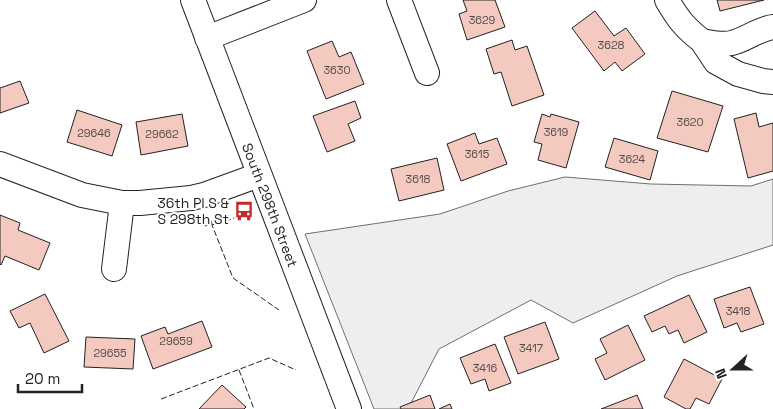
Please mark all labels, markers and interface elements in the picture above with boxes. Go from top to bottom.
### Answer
house number: 3629 [469,13,496,27]
house number: 3628 [598,38,625,52]
house number: 3630 [323,63,351,77]
house number: 3620 [676,115,704,129]
house number: 3619 [544,125,569,139]
house number: 29646 [77,126,111,140]
house number: 29662 [145,127,179,141]
street label: South 298th Street [238,140,302,270]
house number: 3615 [465,147,490,161]
house number: 3624 [619,152,645,166]
house number: 3618 [406,172,431,186]
place label: 36th Pl S & S 298th St [157,194,230,228]
bus stop icon: 36th Pl S & S 298th St [233,200,255,222]
house number: 3418 [726,304,750,318]
house number: 29659 [159,334,193,348]
house number: 3417 [519,341,543,355]
north arrow [708,344,758,394]
house number: 29655 [93,346,127,360]
house number: 3416 [473,361,498,375]
scale bar [18,362,81,394]
text: N [711,366,731,381]
text: 20 m [25,369,60,388]

